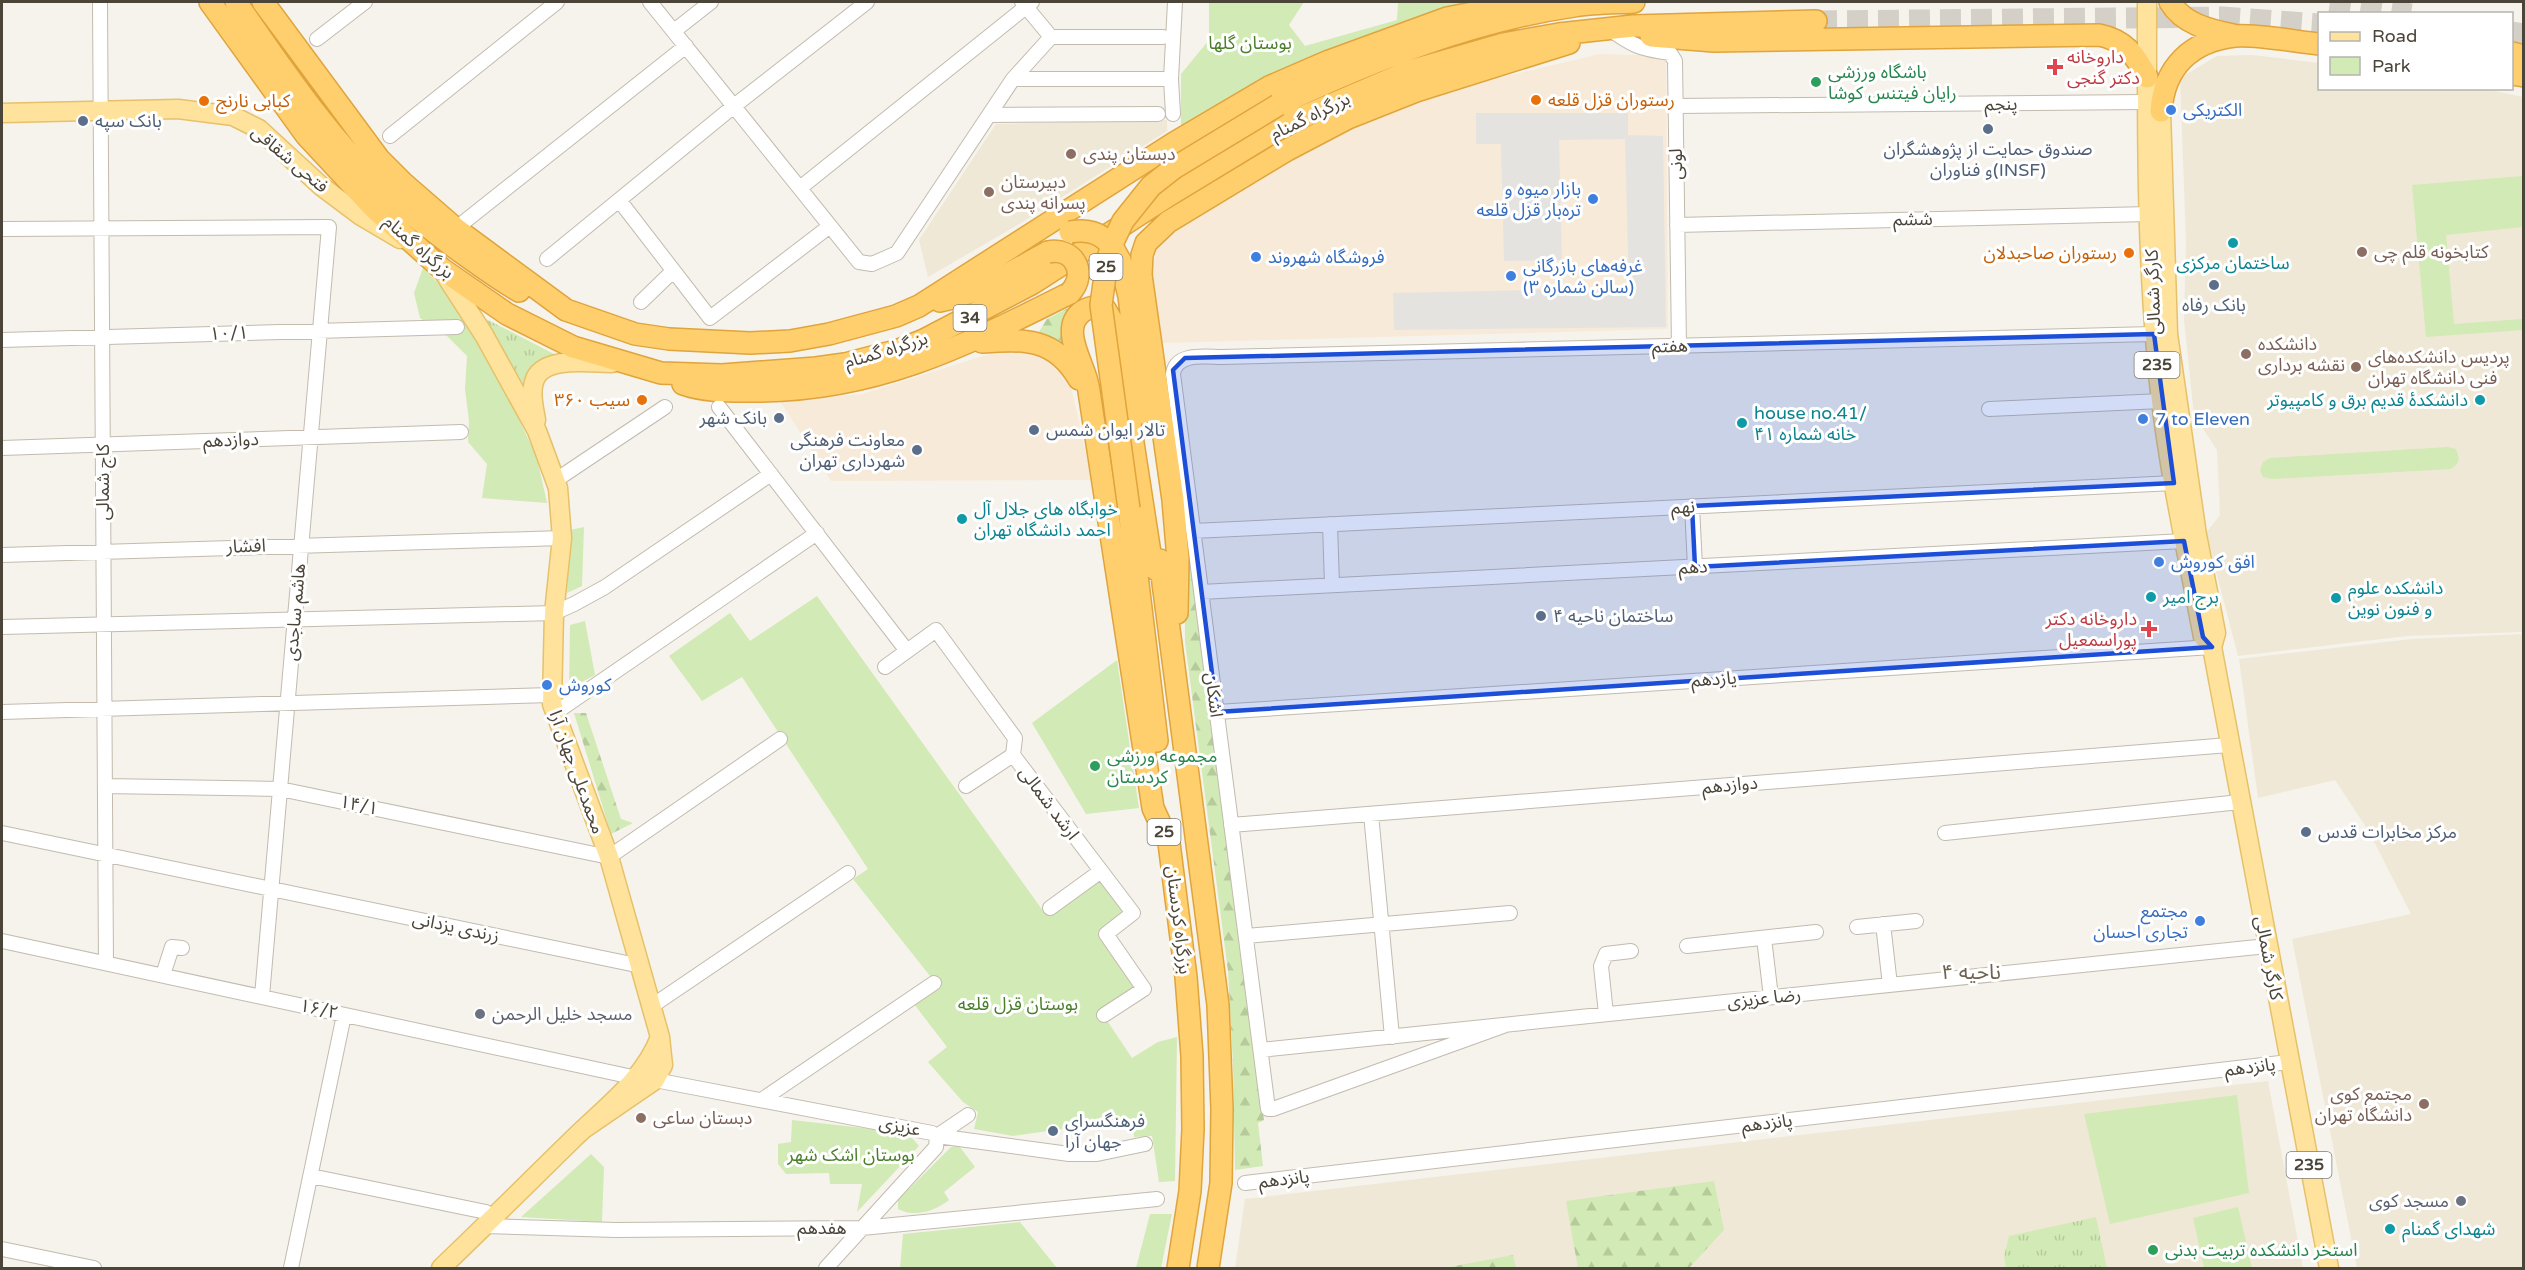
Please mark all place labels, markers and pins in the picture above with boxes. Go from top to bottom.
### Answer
place label: داروخانه دکتر گنجی [2067,46,2140,89]
marker: داروخانه دکتر گنجی [2048,60,2062,74]
place label: باشگاه ورزشی رایان فیتنس کوشا [1828,61,1957,104]
marker: باشگاه ورزشی رایان فیتنس کوشا [1809,75,1823,89]
place label: رستوران قزل قلعه [1548,89,1675,111]
place label: کبابی نارنج [216,90,291,114]
marker: رستوران قزل قلعه [1529,93,1543,107]
marker: کبابی نارنج [197,94,211,108]
place label: الکتریکی [2183,99,2242,121]
marker: الکتریکی [2164,103,2178,117]
place label: بانک سپه [95,110,162,132]
marker: بانک سپه [76,114,90,128]
marker: صندوق حمایت از پژوهشگران و فناوران(INSF) [1981,122,1995,136]
place label: صندوق حمایت از پژوهشگران و فناوران(INSF) [1884,138,2092,181]
place label: دبستان پندی [1083,143,1176,165]
marker: دبستان پندی [1064,147,1078,161]
place label: دبیرستان پسرانه پندی [1001,171,1086,214]
place label: بازار میوه و تره‌بار قزل قلعه [1477,178,1581,221]
marker: دبیرستان پسرانه پندی [982,185,996,199]
marker: بازار میوه و تره‌بار قزل قلعه [1586,192,1600,206]
marker: ساختمان مرکزی [2226,236,2240,250]
place label: کتابخونه قلم چی [2374,241,2489,265]
place label: رستوران صاحبدلان [1984,242,2117,264]
marker: کتابخونه قلم چی [2355,245,2369,259]
place label: فروشگاه شهروند [1268,246,1385,268]
marker: رستوران صاحبدلان [2122,246,2136,260]
marker: فروشگاه شهروند [1249,250,1263,264]
place label: ساختمان مرکزی [2176,252,2290,274]
place label: غرفه‌های بازرگانی (سالن شماره ۳) [1523,255,1643,298]
marker: غرفه‌های بازرگانی (سالن شماره ۳) [1504,269,1518,283]
marker: بانک رفاه [2207,278,2221,292]
place label: بانک رفاه [2182,294,2246,316]
place label: دانشکده نقشه برداری [2258,333,2345,376]
place label: پردیس دانشکده‌های فنی دانشگاه تهران [2368,346,2510,389]
marker: دانشکده نقشه برداری [2239,347,2253,361]
marker: پردیس دانشکده‌های فنی دانشگاه تهران [2349,360,2363,374]
place label: سیب ۳۶۰ [554,389,630,411]
place label: دانشکدهٔ قدیم برق و کامپیوتر [2266,389,2468,413]
marker: سیب ۳۶۰ [635,393,649,407]
marker: دانشکدهٔ قدیم برق و کامپیوتر [2473,393,2487,407]
place label: house no.41/ خانه شماره ۴۱ [1754,402,1867,445]
place label: بانک شهر [698,407,767,429]
place label: 7 to Eleven [2155,408,2250,430]
marker: بانک شهر [772,411,786,425]
marker: 7 to Eleven [2136,412,2150,426]
marker: house no.41/ خانه شماره ۴۱ [1735,416,1749,430]
place label: تالار ایوان شمس [1046,419,1165,441]
marker: تالار ایوان شمس [1027,423,1041,437]
place label: معاونت فرهنگی شهرداری تهران [790,429,905,472]
marker: معاونت فرهنگی شهرداری تهران [910,443,924,457]
place label: خوابگاه های جلال آل احمد دانشگاه تهران [974,498,1118,541]
marker: خوابگاه های جلال آل احمد دانشگاه تهران [955,512,969,526]
place label: افق کوروش [2171,551,2255,573]
marker: افق کوروش [2152,555,2166,569]
place label: دانشکده علوم و فنون نوین [2348,577,2443,620]
place label: برج امیر [2162,586,2219,610]
marker: برج امیر [2144,590,2158,604]
marker: دانشکده علوم و فنون نوین [2329,591,2343,605]
place label: ساختمان ناحیه ۴ [1553,605,1673,627]
place label: داروخانه دکتر پوراسمعیل [2045,608,2137,651]
marker: ساختمان ناحیه ۴ [1534,609,1548,623]
marker: داروخانه دکتر پوراسمعیل [2142,622,2156,636]
place label: کوروش [559,674,612,696]
marker: کوروش [540,678,554,692]
place label: مجموعه ورزشی کردستان [1107,745,1217,788]
marker: مجموعه ورزشی کردستان [1088,759,1102,773]
place label: مرکز مخابرات قدس [2318,821,2457,843]
marker: مرکز مخابرات قدس [2299,825,2313,839]
place label: مجتمع تجاری احسان [2093,900,2188,943]
marker: مجتمع تجاری احسان [2193,914,2207,928]
place label: مسجد خلیل الرحمن [492,1003,633,1025]
marker: مسجد خلیل الرحمن [473,1007,487,1021]
place label: مجتمع کوی دانشگاه تهران [2315,1083,2412,1126]
marker: مجتمع کوی دانشگاه تهران [2417,1097,2431,1111]
place label: دبستان ساعی [653,1107,752,1129]
place label: فرهنگسرای جهان آرا [1065,1110,1145,1153]
marker: دبستان ساعی [634,1111,648,1125]
marker: فرهنگسرای جهان آرا [1046,1124,1060,1138]
place label: مسجد کوی [2369,1190,2449,1212]
marker: مسجد کوی [2454,1194,2468,1208]
place label: شهدای گمنام [2402,1218,2495,1243]
marker: شهدای گمنام [2383,1222,2397,1236]
place label: استخر دانشکده تربیت بدنی [2165,1239,2357,1261]
marker: استخر دانشکده تربیت بدنی [2146,1243,2160,1257]

